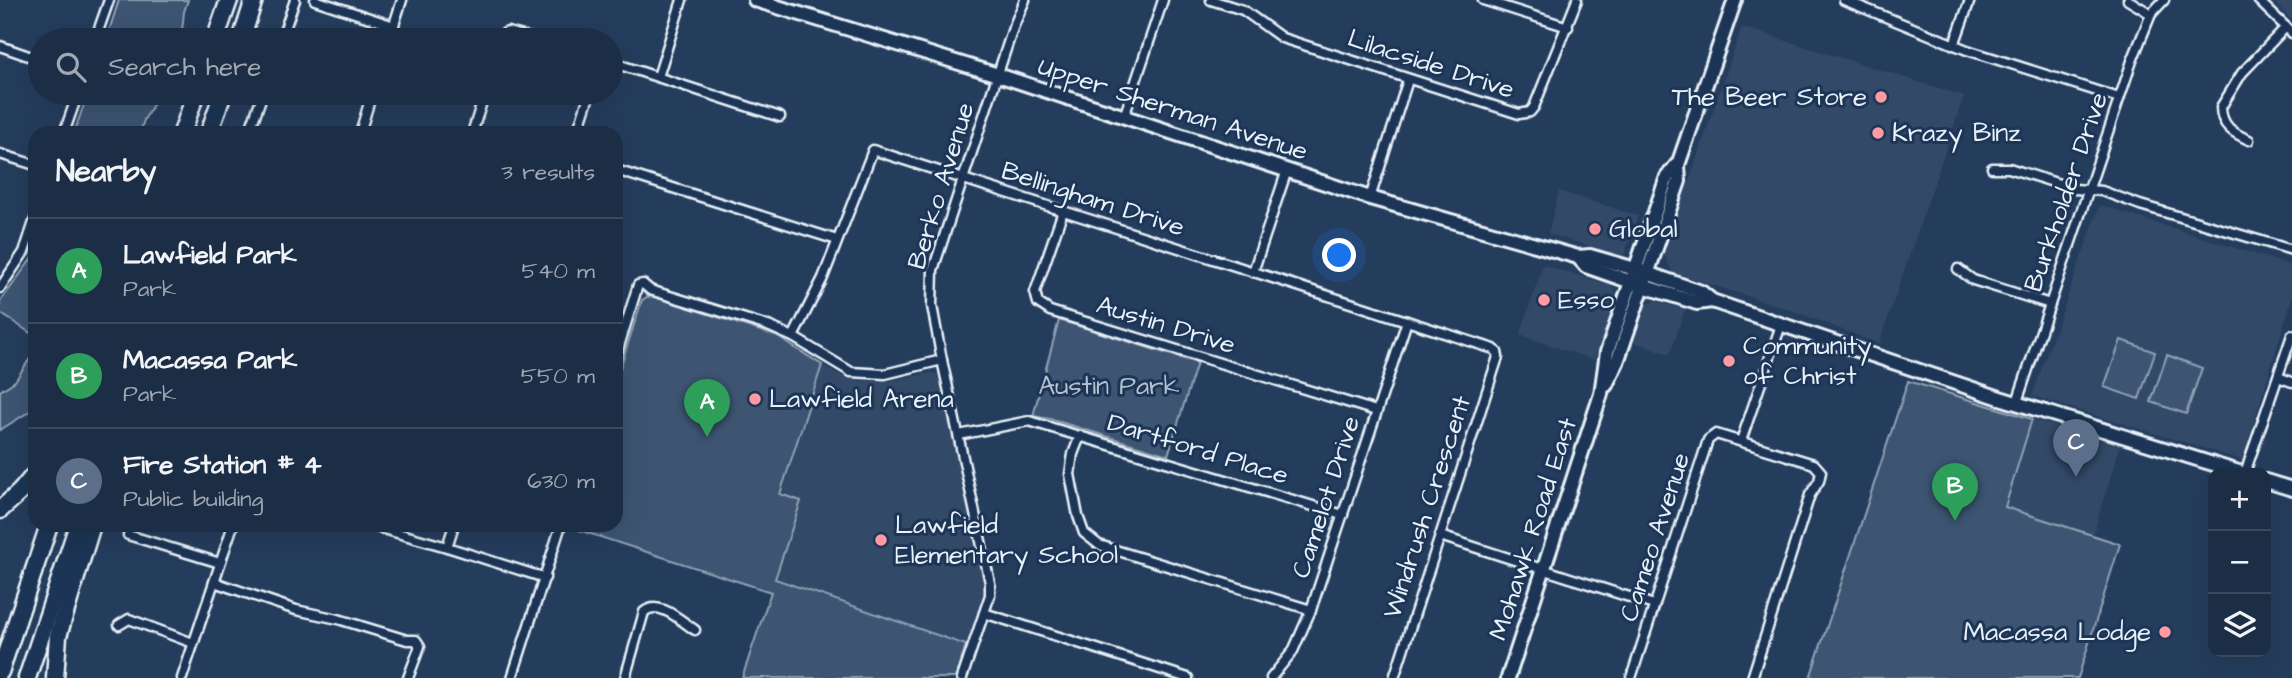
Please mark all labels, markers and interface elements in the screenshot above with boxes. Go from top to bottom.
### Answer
street label: Lilacside Drive [1343,20,1519,108]
search box [28,28,623,105]
icon: search [52,48,90,86]
street label: Upper Sherman Avenue [1033,48,1313,170]
text: Search here [108,49,261,85]
place label: The Beer Store [1672,79,1867,115]
street label: Burkholder Drive [2015,88,2117,296]
marker: The Beer Store [1873,89,1889,105]
street label: Berko Avenue [899,98,983,274]
place label: Krazy Binz [1892,115,2021,153]
marker: Krazy Binz [1870,125,1886,141]
text: Nearby [56,151,156,193]
street label: Bellingham Drive [996,152,1189,247]
text: 3 results [501,156,595,188]
place label: Global [1609,211,1678,247]
marker: Global [1587,221,1603,237]
text: Lawfield Park [123,237,297,273]
your location [1322,238,1356,272]
text: A [72,255,86,287]
text: 540 m [521,255,595,287]
text: Park [123,273,176,305]
place label: Esso [1558,282,1614,318]
street label: Austin Drive [1092,287,1240,363]
marker: Esso [1536,292,1552,308]
place label: Community of Christ [1743,328,1871,394]
text: Macassa Park [123,342,297,378]
marker: Community of Christ [1721,353,1737,369]
text: B [71,360,87,392]
text: 550 m [521,360,595,392]
park label: Austin Park [1039,368,1179,404]
text: Park [123,378,176,410]
pin: A [684,379,730,437]
place label: Lawfield Arena [769,381,954,417]
street label: Windrush Crescent [1374,390,1480,623]
marker: Lawfield Arena [747,391,763,407]
street label: Dartford Place [1103,404,1293,494]
street label: Camelot Drive [1283,411,1369,583]
street label: Mohawk Road East [1480,413,1586,645]
pin: C [2053,419,2099,477]
text: Fire Station # 4 [123,447,321,483]
street label: Cameo Avenue [1611,448,1699,626]
pin: B [1932,463,1978,521]
text: C [71,465,87,497]
text: 630 m [527,465,595,497]
map controls [2208,468,2271,657]
button: + [2208,468,2271,531]
text: Public building [123,483,263,515]
place label: Lawfield Elementary School [895,507,1118,575]
button: − [2208,531,2271,594]
marker: Lawfield Elementary School [873,532,889,548]
button: layers [2208,594,2271,657]
place label: Macassa Lodge [1963,614,2151,652]
marker: Macassa Lodge [2157,624,2173,640]

